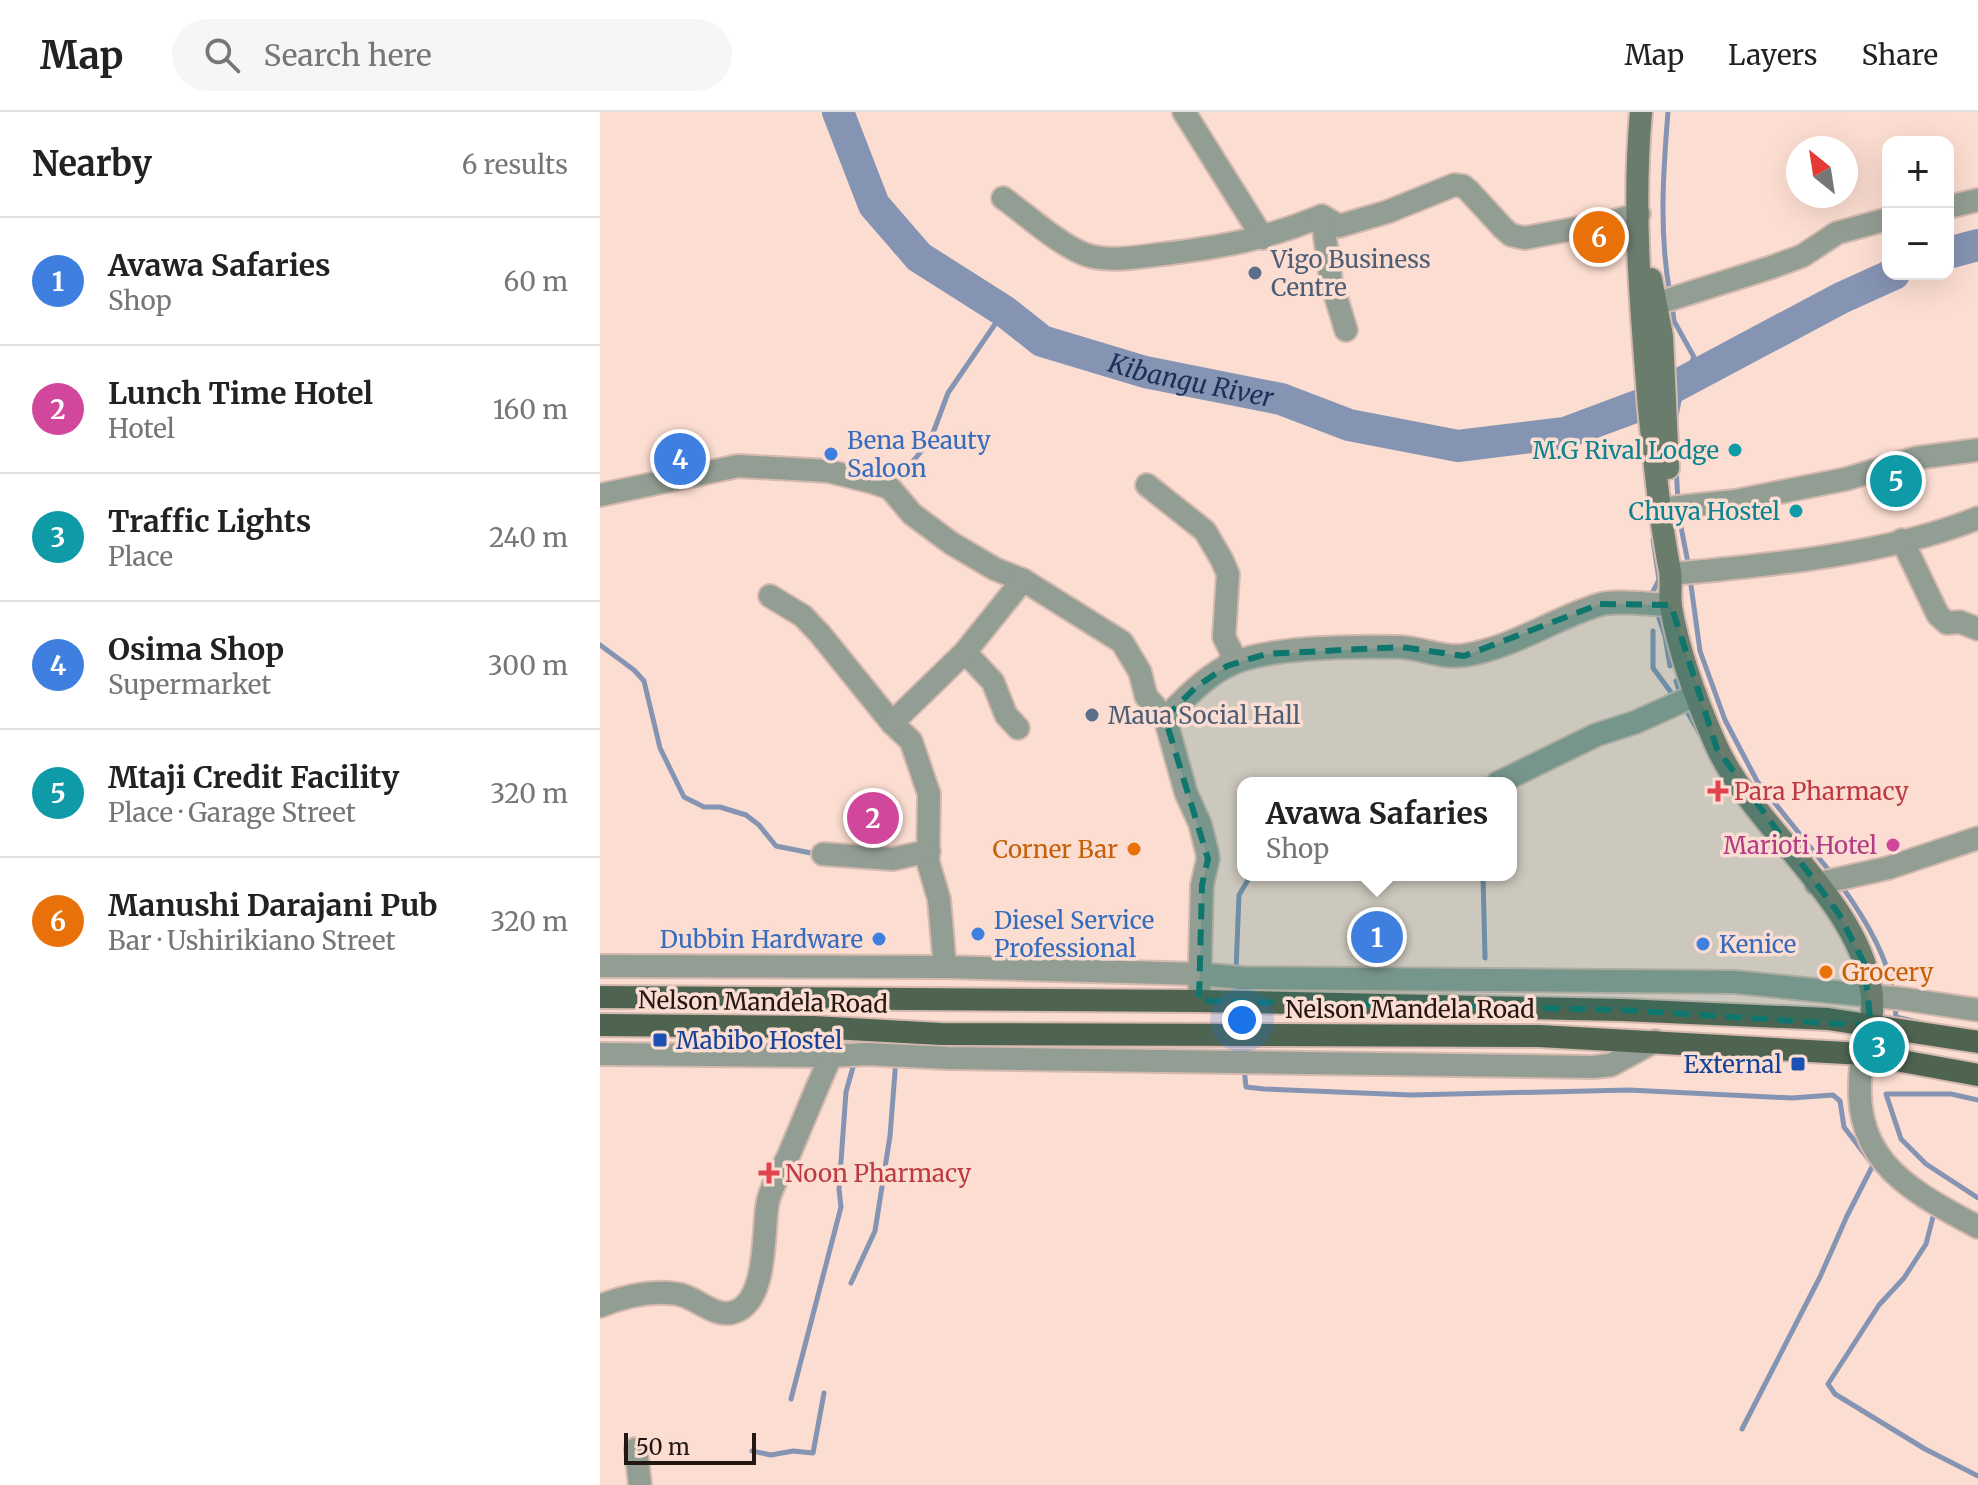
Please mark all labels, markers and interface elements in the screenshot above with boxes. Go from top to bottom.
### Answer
search box [172,19,732,91]
text: Map [40,32,124,79]
icon: search [200,33,244,77]
text: Search here [264,36,432,74]
text: Map [1624,37,1684,73]
text: Layers [1728,37,1817,73]
text: Share [1861,37,1938,73]
north arrow [1786,136,1858,208]
map controls [1882,136,1954,280]
button: + [1882,136,1954,208]
text: Nearby [32,143,152,185]
text: 6 results [462,148,568,181]
pin: 6 [1573,207,1625,267]
button: − [1882,208,1954,280]
place label: Vigo Business Centre [1270,244,1431,303]
text: Avawa Safaries [108,246,331,284]
marker: Vigo Business Centre [1246,264,1264,282]
text: 1 [52,265,64,298]
text: 60 m [504,265,568,298]
text: Shop [108,284,172,317]
water label: Kibangu River [1104,345,1277,414]
text: Lunch Time Hotel [108,374,373,412]
text: 2 [50,393,66,426]
text: 160 m [493,393,568,426]
text: Hotel [108,412,175,445]
place label: Bena Beauty Saloon [847,425,991,484]
pin: 4 [654,429,706,489]
place label: M.G Rival Lodge [1532,435,1719,466]
marker: M.G Rival Lodge [1726,441,1744,459]
marker: Bena Beauty Saloon [822,445,840,463]
pin: 5 [1870,451,1922,511]
place label: Chuya Hostel [1629,496,1780,527]
text: Traffic Lights [108,502,311,540]
marker: Chuya Hostel [1787,502,1805,520]
text: 3 [51,521,65,554]
text: 240 m [489,521,568,554]
text: Place [108,540,173,573]
text: Osima Shop [108,630,284,668]
text: 4 [50,649,66,682]
text: 300 m [488,649,568,682]
text: Supermarket [108,668,272,701]
place label: Maua Social Hall [1108,700,1300,731]
marker: Maua Social Hall [1083,706,1101,724]
text: Mtaji Credit Facility [108,758,399,796]
place label: Para Pharmacy [1734,776,1909,807]
text: 5 [50,777,66,810]
text: 320 m [490,777,568,810]
popup [1237,777,1517,881]
marker: Para Pharmacy [1709,782,1727,800]
pin: 2 [847,788,899,848]
text: Avawa Safaries [1266,794,1488,832]
text: Place · Garage Street [108,796,356,829]
place label: Marioti Hotel [1723,830,1877,861]
text: Shop [1266,832,1329,865]
place label: Corner Bar [993,834,1118,865]
marker: Marioti Hotel [1884,836,1902,854]
marker: Corner Bar [1125,840,1143,858]
text: Manushi Darajani Pub [108,886,437,924]
text: 6 [50,905,66,938]
text: 320 m [490,905,568,938]
place label: Diesel Service Professional [994,905,1154,964]
pin: 1 [1351,907,1403,967]
text: Bar · Ushirikiano Street [108,924,396,957]
place label: Dubbin Hardware [660,924,863,955]
marker: Diesel Service Professional [969,925,987,943]
place label: Kenice [1719,929,1796,960]
marker: Dubbin Hardware [870,930,888,948]
marker: Kenice [1694,935,1712,953]
place label: Grocery [1842,957,1933,988]
marker: Grocery [1817,963,1835,981]
street label: Nelson Mandela Road [638,984,888,1020]
street label: Nelson Mandela Road [1285,994,1535,1025]
your location [1222,1000,1262,1040]
pin: 3 [1853,1017,1905,1077]
place label: Mabibo Hostel [676,1025,842,1056]
marker: Mabibo Hostel [651,1031,669,1049]
place label: External [1684,1049,1782,1080]
marker: External [1789,1055,1807,1073]
place label: Noon Pharmacy [785,1158,971,1189]
marker: Noon Pharmacy [760,1164,778,1182]
scale bar [624,1429,756,1465]
text: 50 m [636,1433,690,1461]

